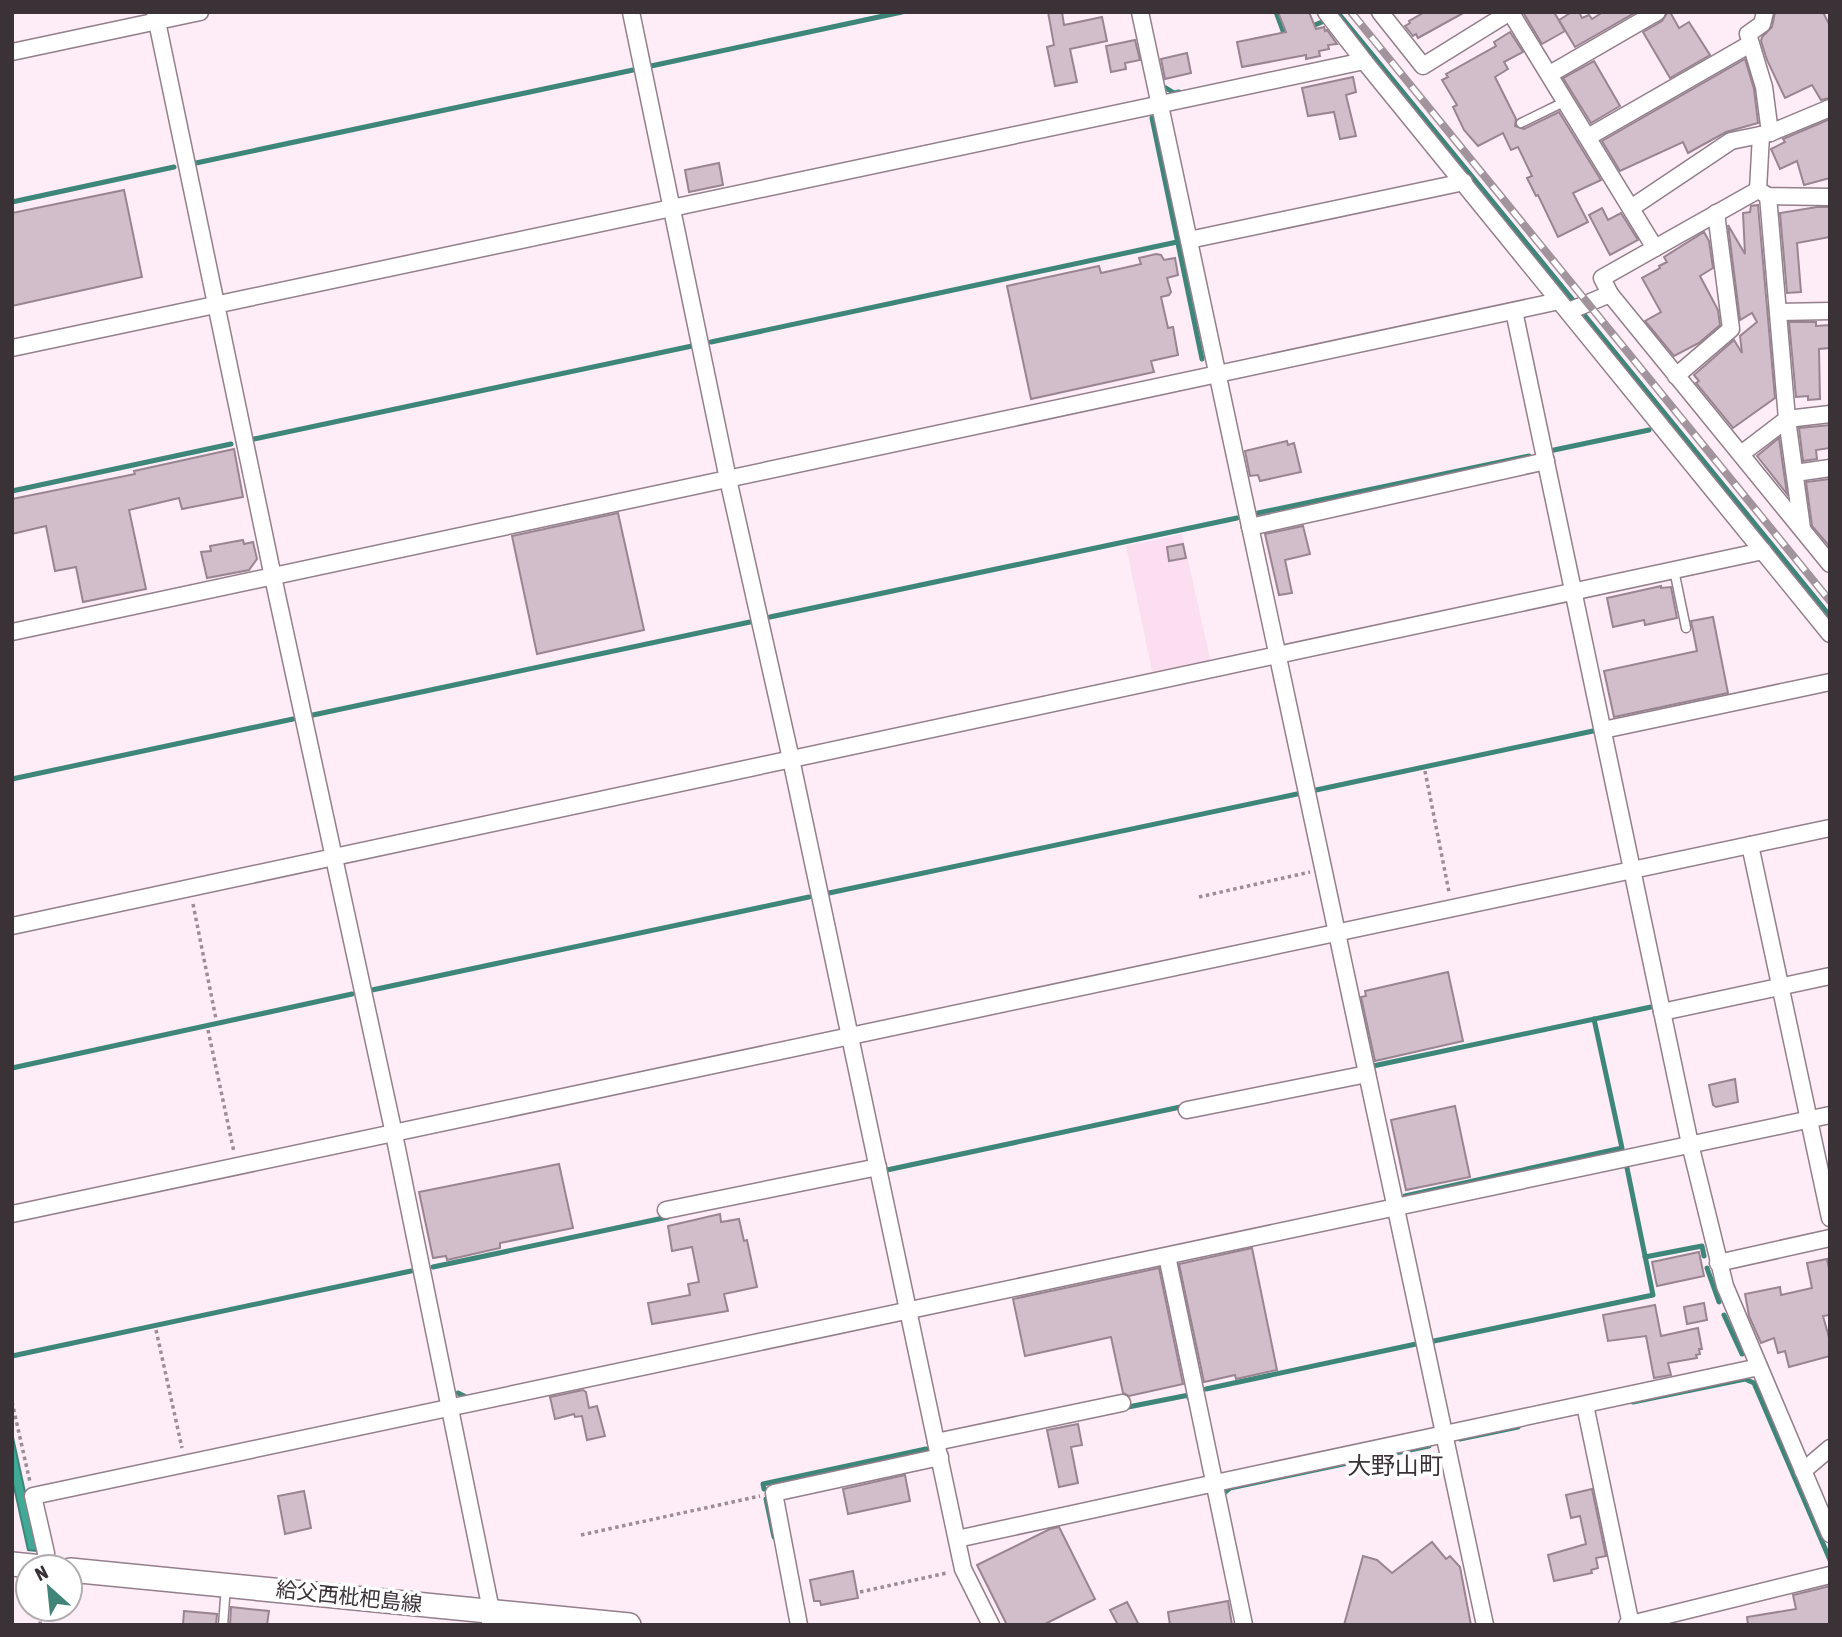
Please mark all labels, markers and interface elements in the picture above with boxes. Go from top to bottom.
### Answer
district label: 大野山町 [1347,1452,1443,1479]
north arrow [14,1553,84,1623]
text: N [31,1561,51,1585]
street label: 給父西枇杷島線 [275,1576,423,1616]

